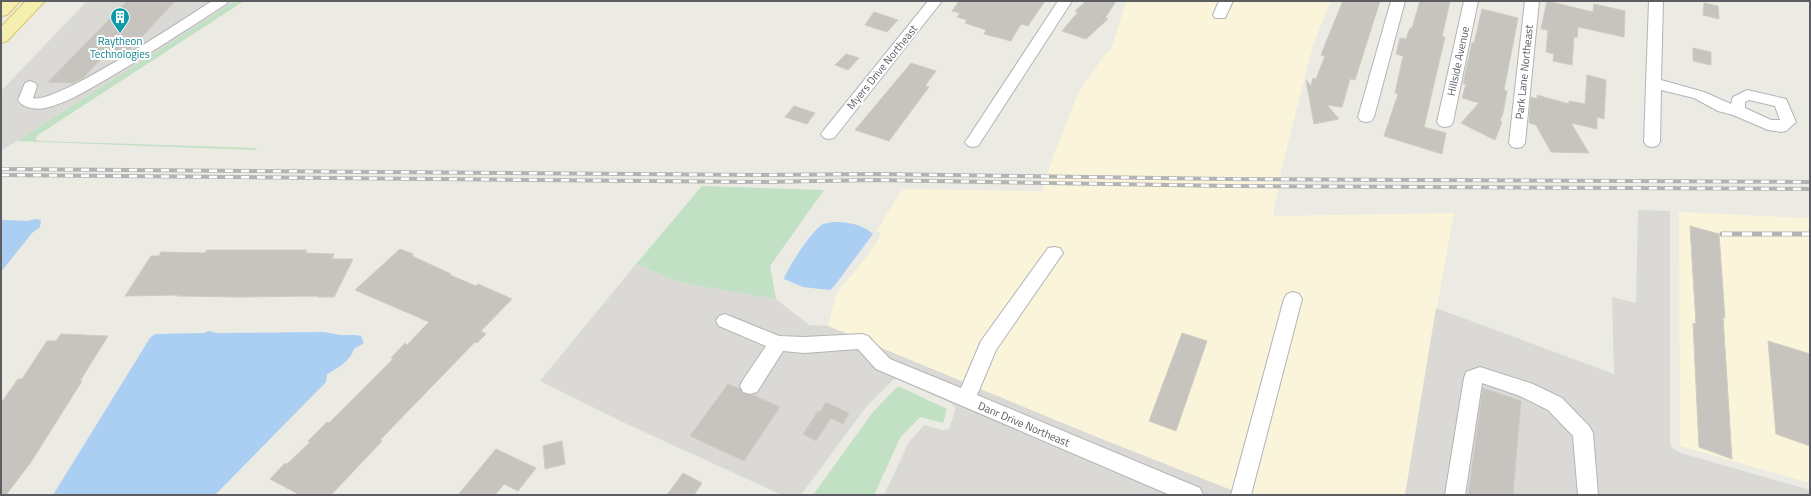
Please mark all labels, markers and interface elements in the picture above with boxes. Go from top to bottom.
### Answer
building icon: Raytheon Technologies [109,6,131,34]
street label: Myers Drive Northeast [843,21,921,113]
street label: Hillside Avenue [1443,24,1473,97]
street label: Park Lane Northeast [1511,24,1537,120]
place label: Raytheon Technologies [90,33,150,62]
street label: Danr Drive Northeast [976,397,1072,451]

